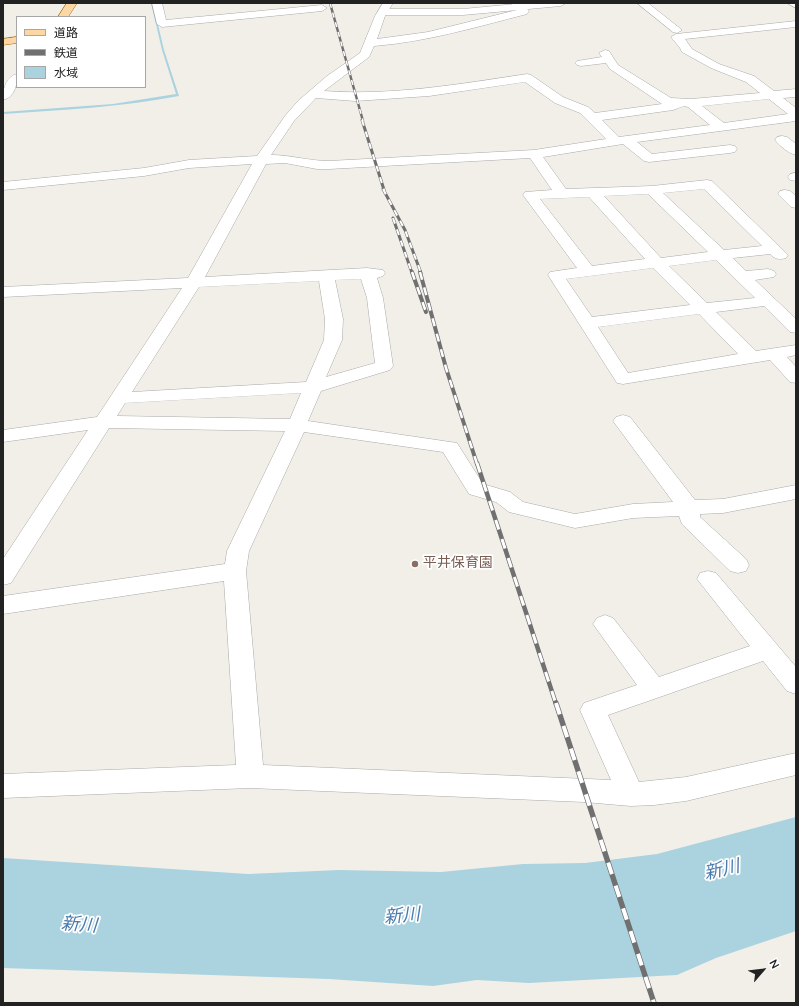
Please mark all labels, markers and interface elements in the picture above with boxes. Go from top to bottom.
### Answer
legend [16,16,146,88]
text: 道路 [54,25,78,41]
text: 鉄道 [54,45,78,61]
text: 水域 [54,65,78,81]
place label: 平井保育園 [423,556,493,572]
marker: 平井保育園 [410,559,420,569]
water label: 新川 [702,856,742,886]
water label: 新川 [383,905,421,929]
water label: 新川 [60,914,98,938]
north arrow [743,950,783,990]
text: N [765,957,783,971]

